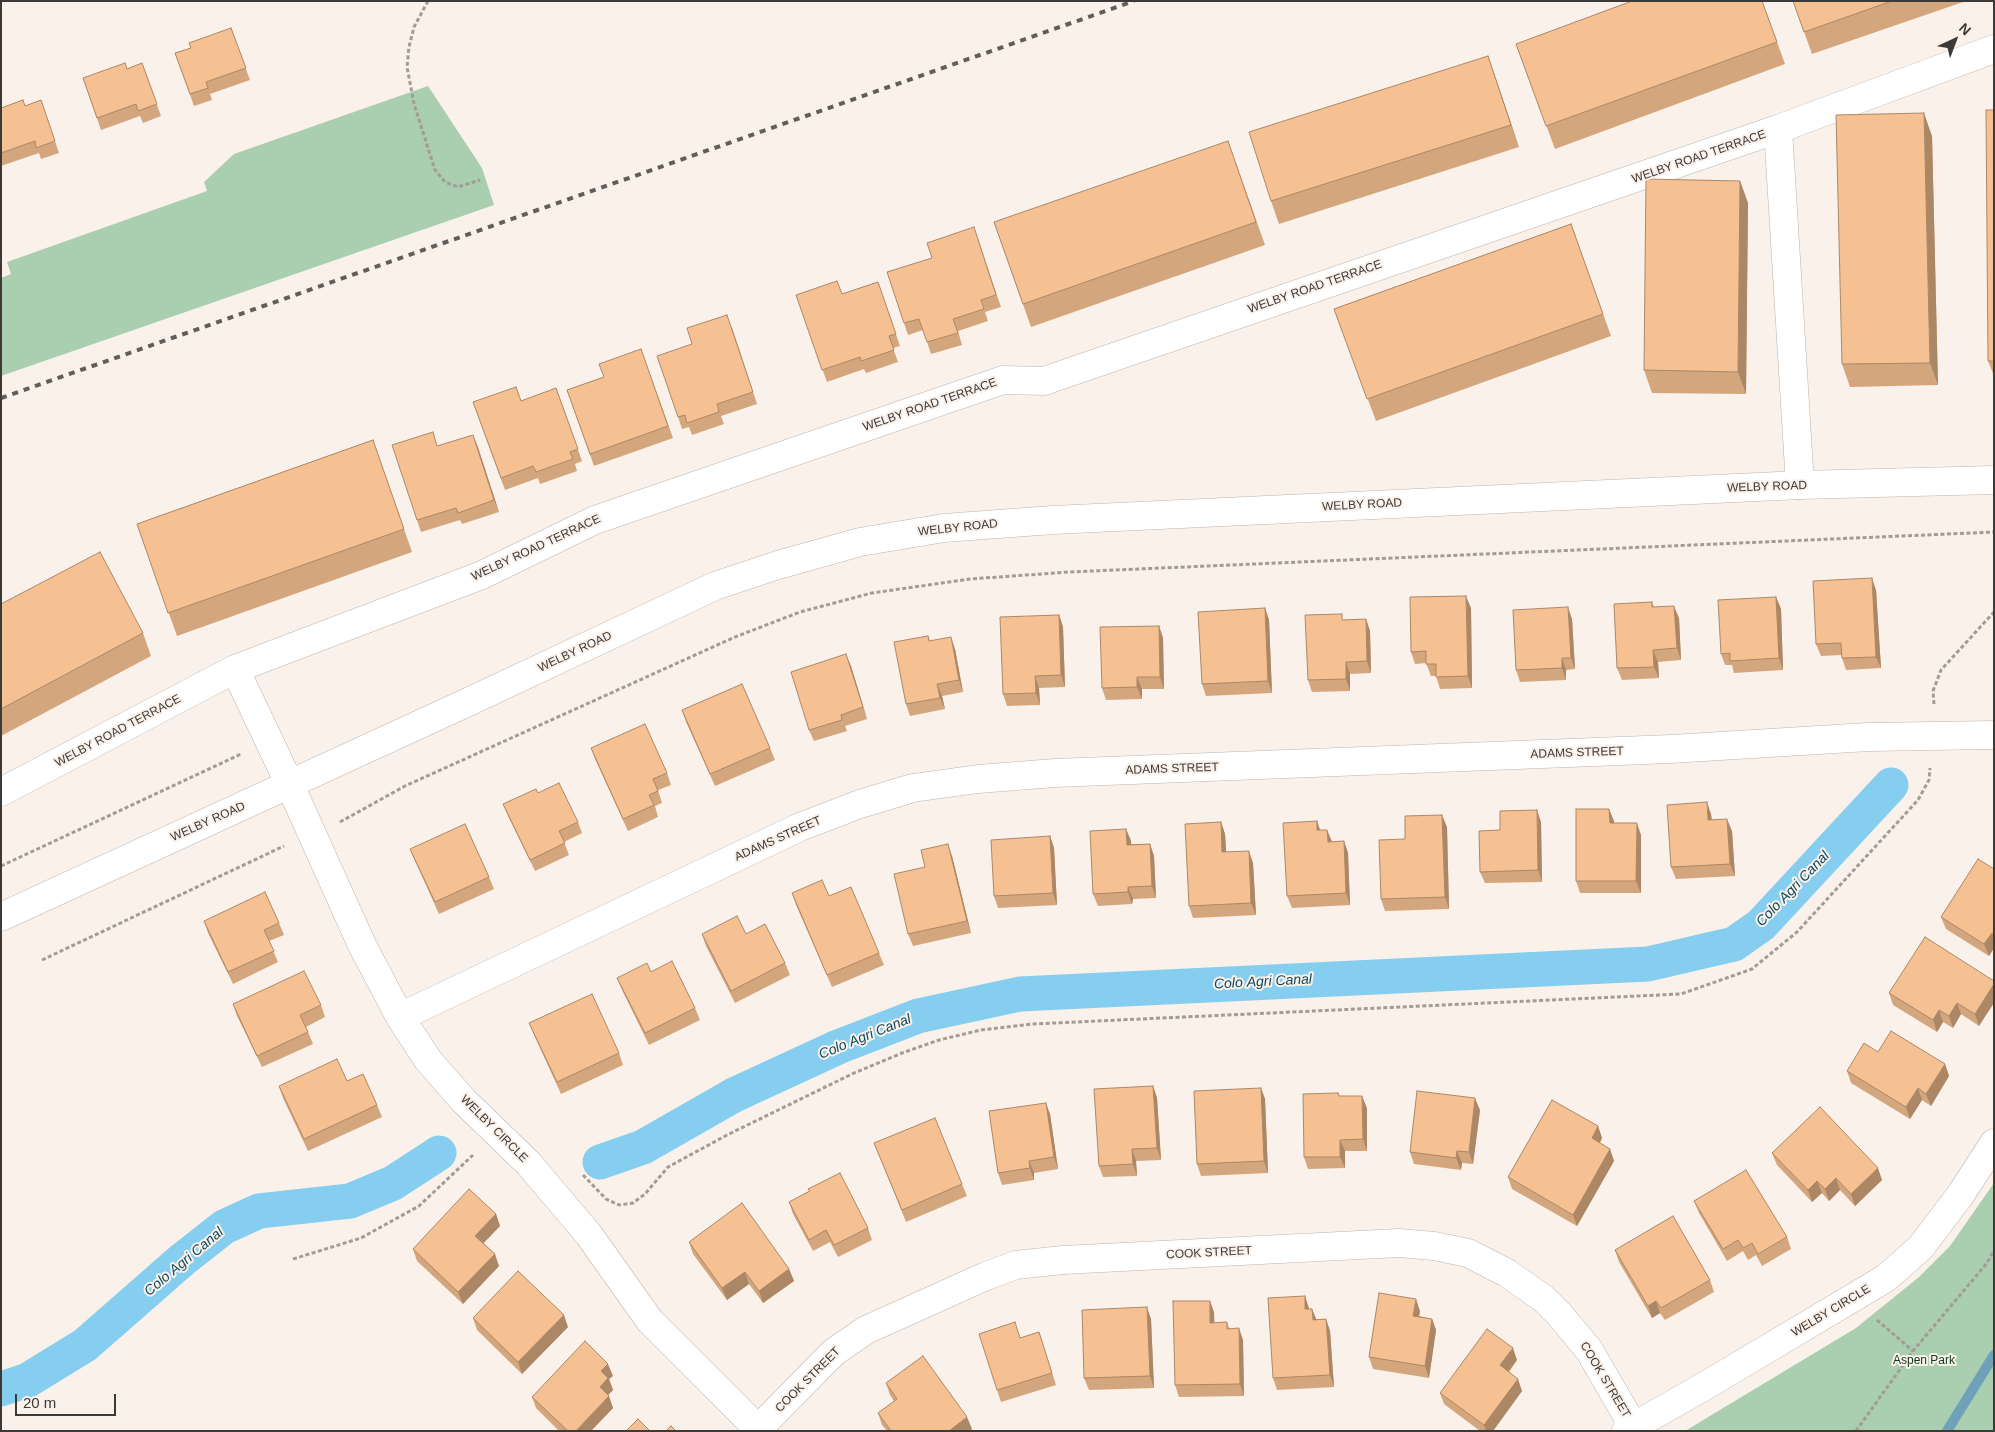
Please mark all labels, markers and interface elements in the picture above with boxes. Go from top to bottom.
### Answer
north arrow [1930,15,1980,65]
text: N [1956,20,1974,38]
street label: WELBY ROAD TERRACE [1630,127,1768,187]
street label: WELBY ROAD TERRACE [1246,257,1384,317]
street label: WELBY ROAD TERRACE [861,375,999,435]
street label: WELBY ROAD [1727,478,1807,496]
street label: WELBY ROAD [1322,496,1402,514]
street label: WELBY ROAD TERRACE [469,512,603,584]
street label: WELBY ROAD [917,517,999,539]
street label: WELBY ROAD [536,629,614,675]
street label: WELBY ROAD TERRACE [53,692,183,770]
street label: ADAMS STREET [1530,744,1624,762]
street label: ADAMS STREET [1125,760,1219,778]
street label: WELBY ROAD [169,799,247,845]
street label: ADAMS STREET [732,813,824,865]
water label: Colo Agri Canal [1753,848,1833,930]
water label: Colo Agri Canal [1214,971,1312,993]
water label: Colo Agri Canal [816,1011,914,1063]
street label: WELBY CIRCLE [457,1092,531,1166]
water label: Colo Agri Canal [141,1224,227,1300]
street label: COOK STREET [1166,1244,1252,1262]
street label: WELBY CIRCLE [1789,1282,1873,1340]
street label: COOK STREET [1577,1339,1633,1421]
street label: COOK STREET [772,1344,844,1416]
park label: Aspen Park [1893,1354,1955,1368]
scale bar [18,1384,119,1416]
text: 20 m [23,1394,56,1411]

